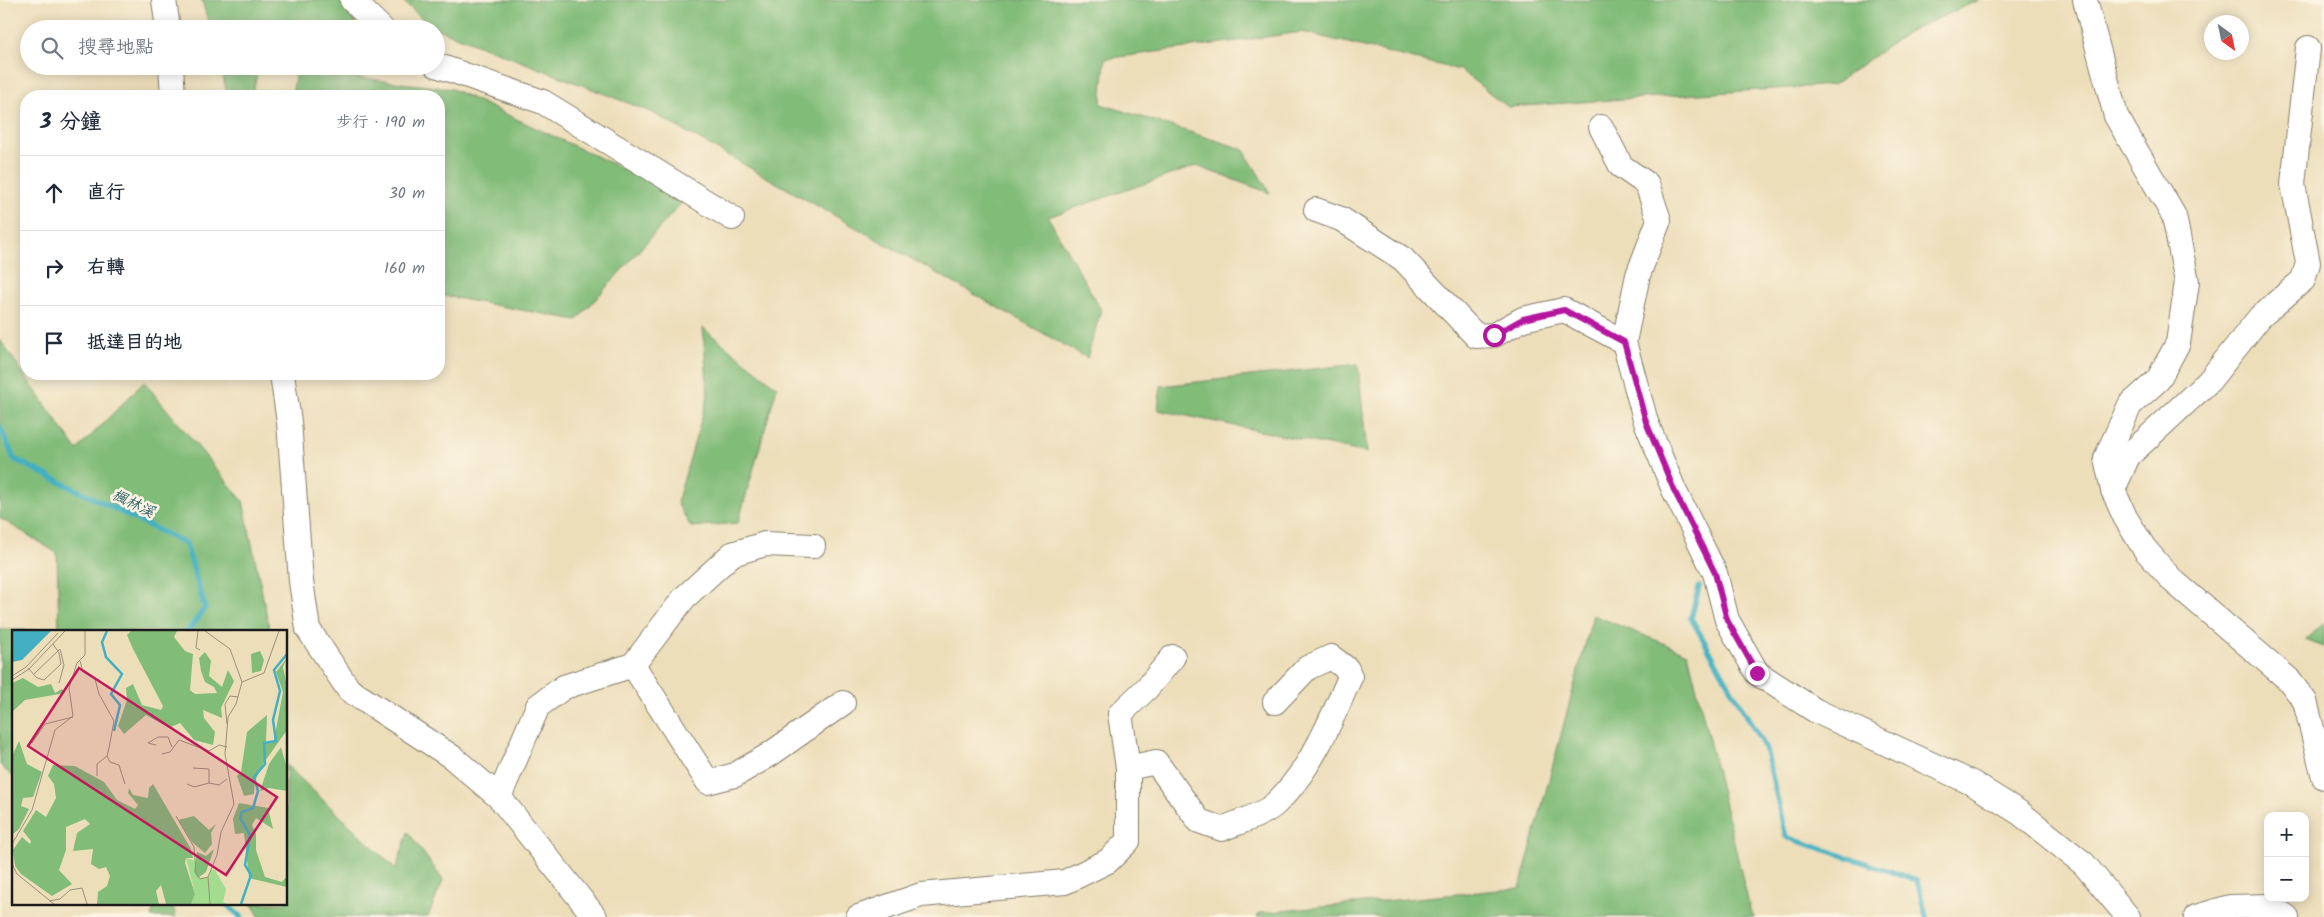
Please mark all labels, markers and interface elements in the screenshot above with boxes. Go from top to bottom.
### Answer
north arrow [2204,15,2249,60]
search box [20,20,445,75]
text: 搜尋地點 [78,33,154,63]
icon: search [38,34,66,62]
text: 3 分鐘 [40,106,102,139]
text: 步行 · 190 m [336,110,425,135]
text: 直行 [87,178,125,208]
icon: ahead [40,179,68,207]
text: 30 m [389,181,425,206]
text: 右轉 [87,253,125,283]
icon: right [40,254,68,282]
text: 160 m [384,256,425,281]
route start [1483,324,1506,347]
text: 抵達目的地 [87,328,182,358]
icon: arrive [40,329,68,357]
water label: 楓林溪 [108,483,159,525]
inset map [12,630,288,904]
route end [1746,662,1769,685]
map controls [2264,812,2309,902]
button: + [2264,812,2309,857]
button: − [2264,857,2309,902]

